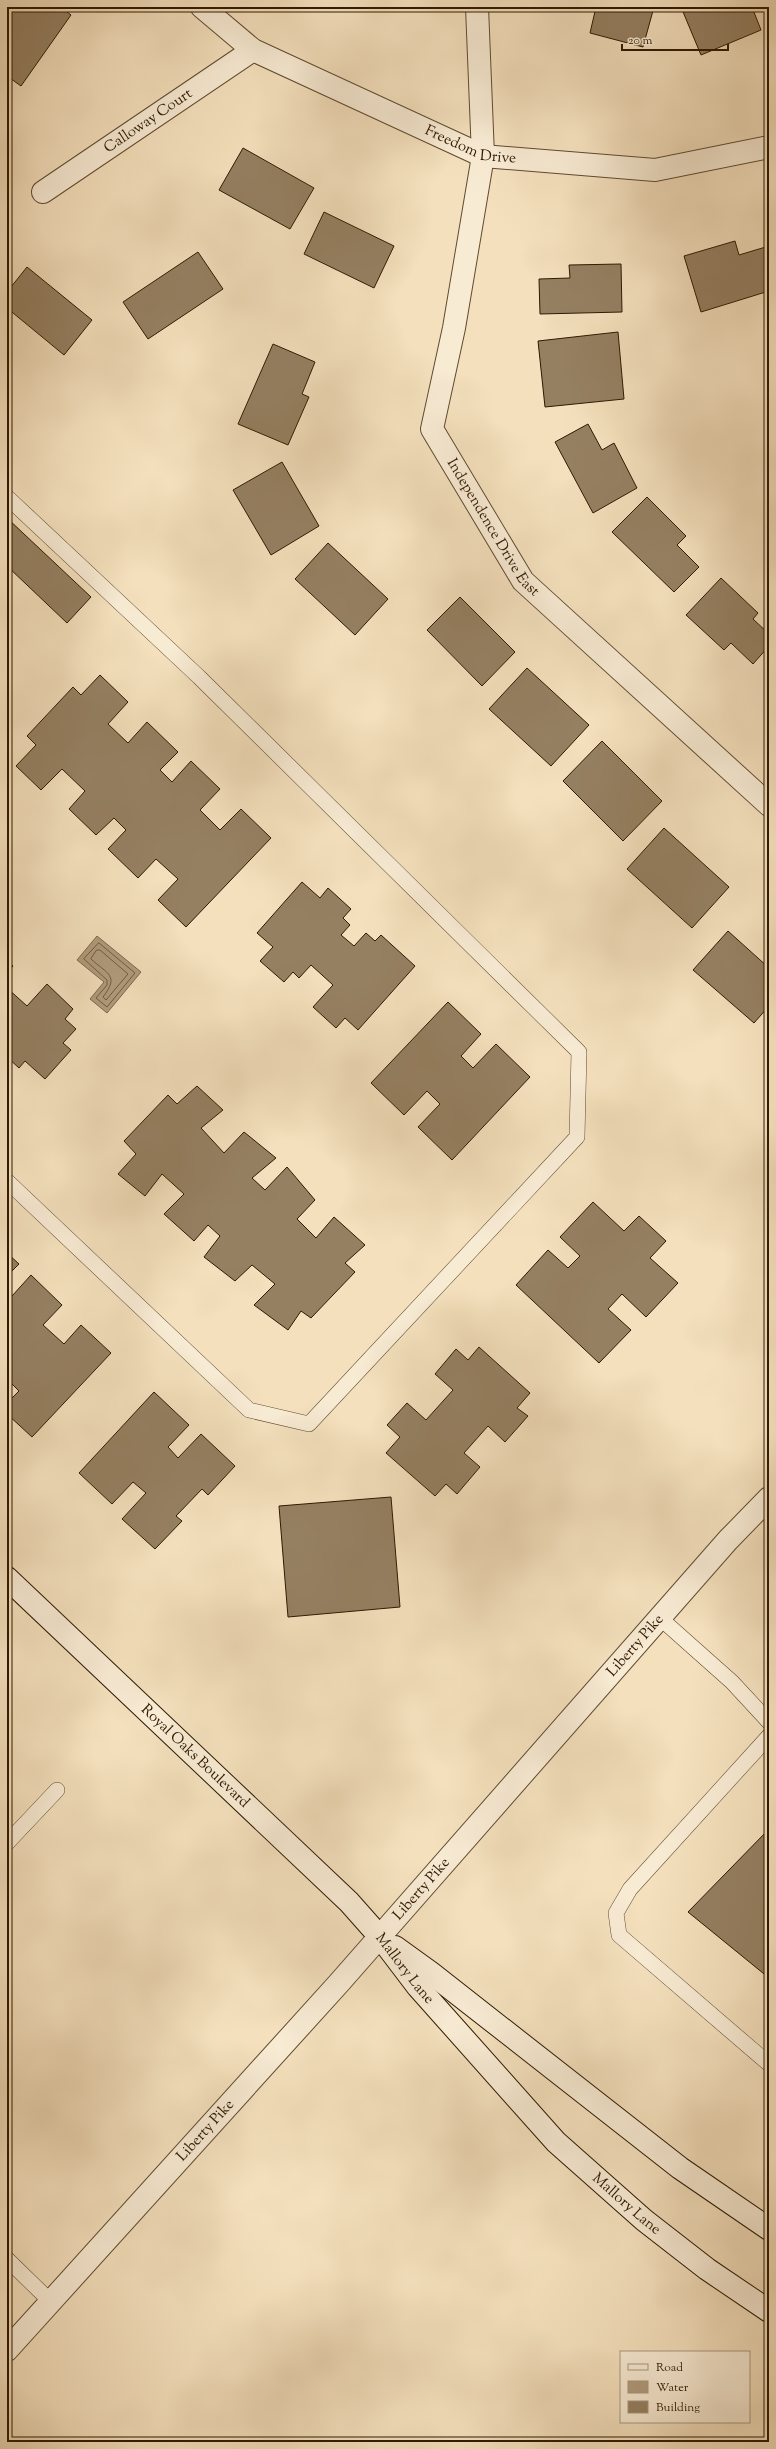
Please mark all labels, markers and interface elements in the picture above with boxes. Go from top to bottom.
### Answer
scale bar [622,26,728,52]
text: 20 m [628,32,653,50]
street label: Calloway Court [100,83,197,158]
street label: Freedom Drive [421,120,517,169]
street label: Independence Drive East [441,454,544,602]
street label: Liberty Pike [602,1610,669,1681]
street label: Royal Oaks Boulevard [136,1699,254,1813]
street label: Liberty Pike [388,1853,455,1925]
street label: Mallory Lane [370,1929,439,2009]
street label: Liberty Pike [172,2095,239,2166]
street label: Mallory Lane [587,2168,665,2240]
legend [620,2351,750,2423]
text: Road [656,2359,683,2377]
text: Water [656,2379,689,2397]
text: Building [656,2399,700,2417]

